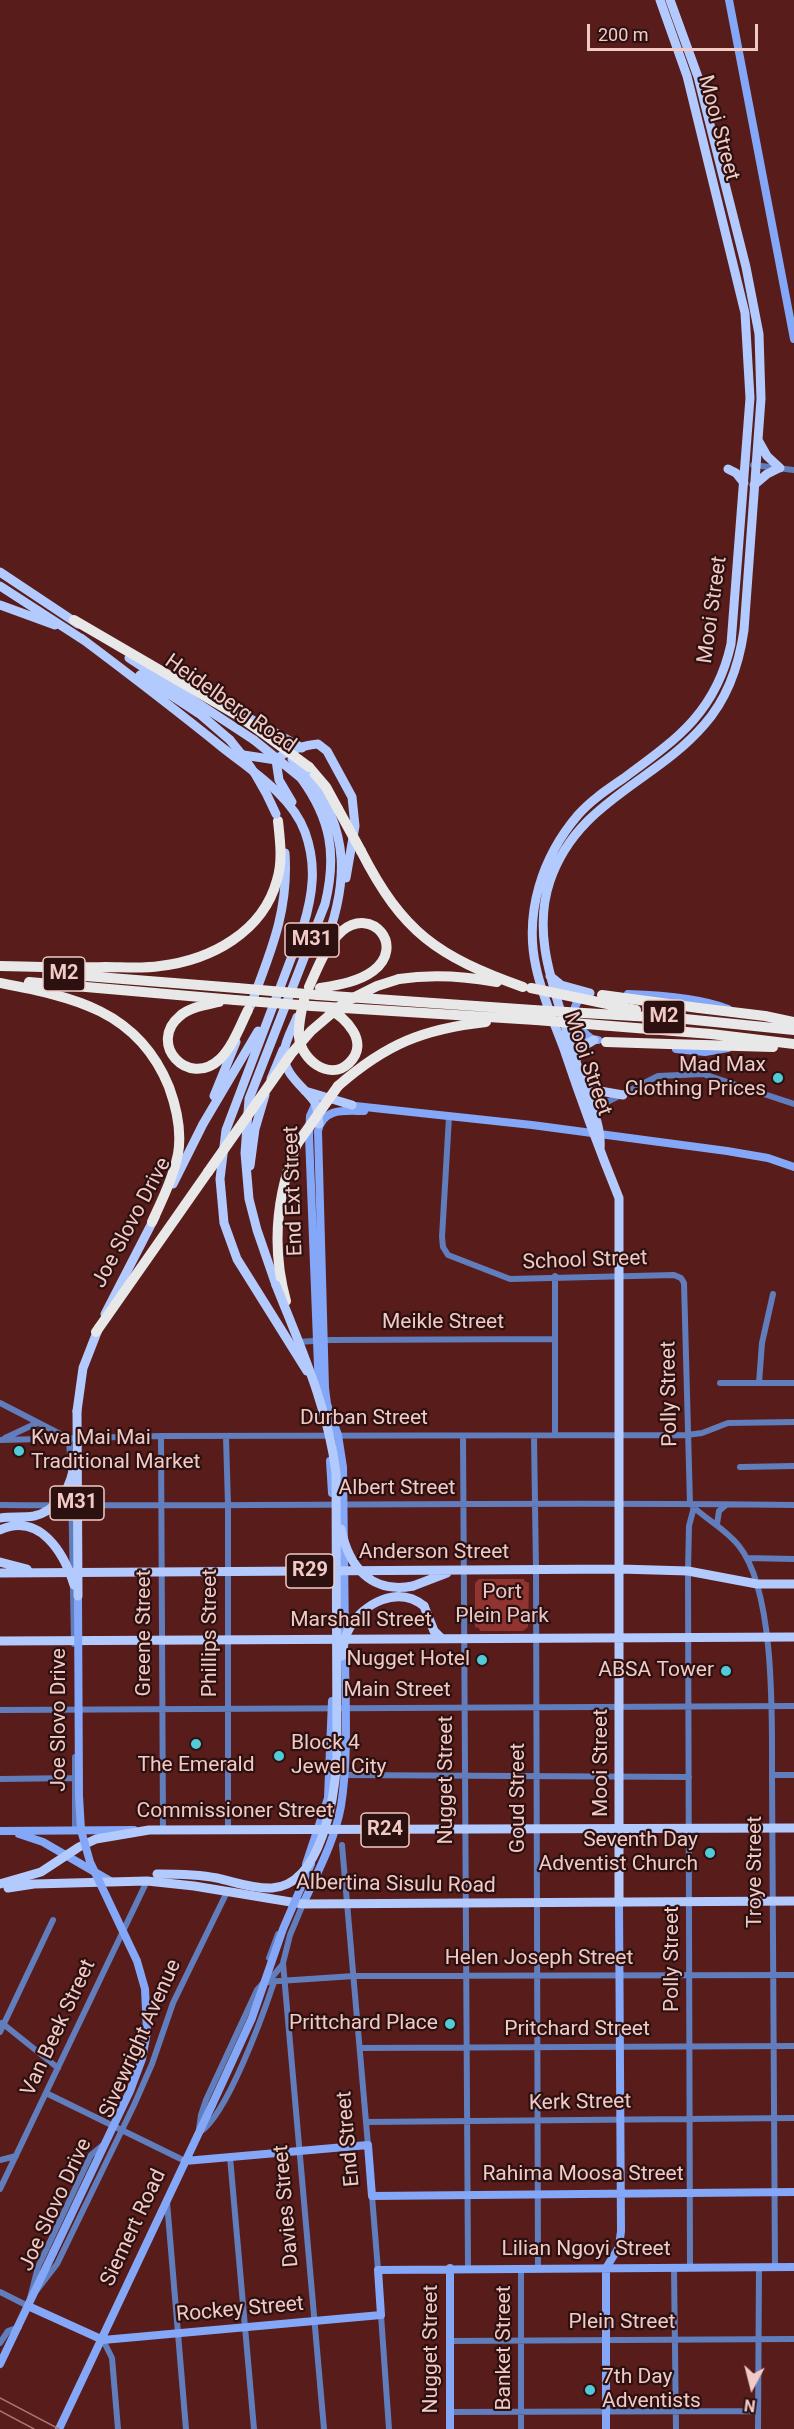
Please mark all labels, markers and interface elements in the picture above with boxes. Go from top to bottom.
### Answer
scale bar [590,12,761,50]
text: 200 m [598,24,649,45]
street label: Mooi Street [692,73,744,183]
street label: Mooi Street [693,555,733,665]
street label: Heidelberg Road [160,649,300,759]
road number: M31 [285,923,339,957]
road number: M2 [43,957,85,991]
road number: M2 [643,1000,685,1034]
street label: Mooi Street [558,1009,616,1119]
place label: Mad Max Clothing Prices [625,1053,766,1103]
marker: Mad Max Clothing Prices [771,1071,785,1085]
street label: End Ext Street [279,1125,309,1257]
street label: Joe Slovo Drive [87,1154,177,1292]
street label: School Street [522,1246,648,1276]
street label: Meikle Street [382,1310,504,1336]
street label: Polly Street [656,1341,684,1447]
street label: Durban Street [300,1406,428,1432]
place label: Kwa Mai Mai Traditional Market [31,1426,200,1476]
marker: Kwa Mai Mai Traditional Market [12,1444,26,1458]
street label: Albert Street [339,1476,455,1502]
road number: M31 [50,1486,104,1520]
street label: Anderson Street [359,1540,509,1566]
road number: R29 [286,1554,334,1588]
street label: Phillips Street [198,1569,224,1697]
street label: Greene Street [132,1570,158,1696]
park label: Port Plein Park [455,1580,549,1630]
street label: Marshall Street [290,1608,432,1634]
place label: Nugget Hotel [347,1647,470,1673]
street label: Joe Slovo Drive [47,1648,73,1792]
marker: Nugget Hotel [475,1653,489,1667]
place label: ABSA Tower [598,1658,714,1684]
marker: ABSA Tower [719,1664,733,1678]
street label: Main Street [343,1678,451,1704]
street label: Mooi Street [589,1709,615,1817]
street label: Nugget Street [434,1716,460,1844]
place label: Block 4 Jewel City [291,1731,387,1781]
marker: The Emerald [189,1737,203,1751]
street label: Goud Street [506,1743,532,1853]
marker: Block 4 Jewel City [272,1749,286,1763]
place label: The Emerald [137,1753,255,1779]
street label: Commissioner Street [137,1799,333,1825]
road number: R24 [361,1813,409,1847]
street label: Troye Street [743,1816,769,1928]
place label: Seventh Day Adventist Church [539,1828,698,1878]
marker: Seventh Day Adventist Church [703,1846,717,1860]
street label: Albertina Sisulu Road [296,1871,496,1899]
street label: Polly Street [660,1906,686,2012]
street label: Helen Joseph Street [445,1946,633,1972]
street label: Van Beek Street [16,1956,102,2100]
street label: Sivewright Avenue [95,1956,187,2122]
place label: Prittchard Place [289,2011,438,2037]
marker: Prittchard Place [443,2017,457,2031]
street label: Pritchard Street [504,2017,650,2043]
street label: End Street [332,2090,366,2188]
street label: Kerk Street [529,2090,631,2116]
street label: Joe Slovo Drive [14,2135,98,2275]
street label: Davies Street [269,2144,305,2268]
street label: Rahima Moosa Street [482,2162,684,2188]
street label: Siemert Road [96,2166,172,2290]
street label: Lilian Ngoyi Street [501,2237,671,2263]
street label: Nugget Street [419,2285,445,2413]
street label: Banket Street [492,2285,518,2411]
street label: Rockey Street [175,2292,305,2328]
street label: Plein Street [569,2310,675,2336]
north arrow [722,2357,782,2417]
place label: 7th Day Adventists [602,2365,701,2415]
marker: 7th Day Adventists [583,2383,597,2397]
text: N [743,2395,757,2415]

